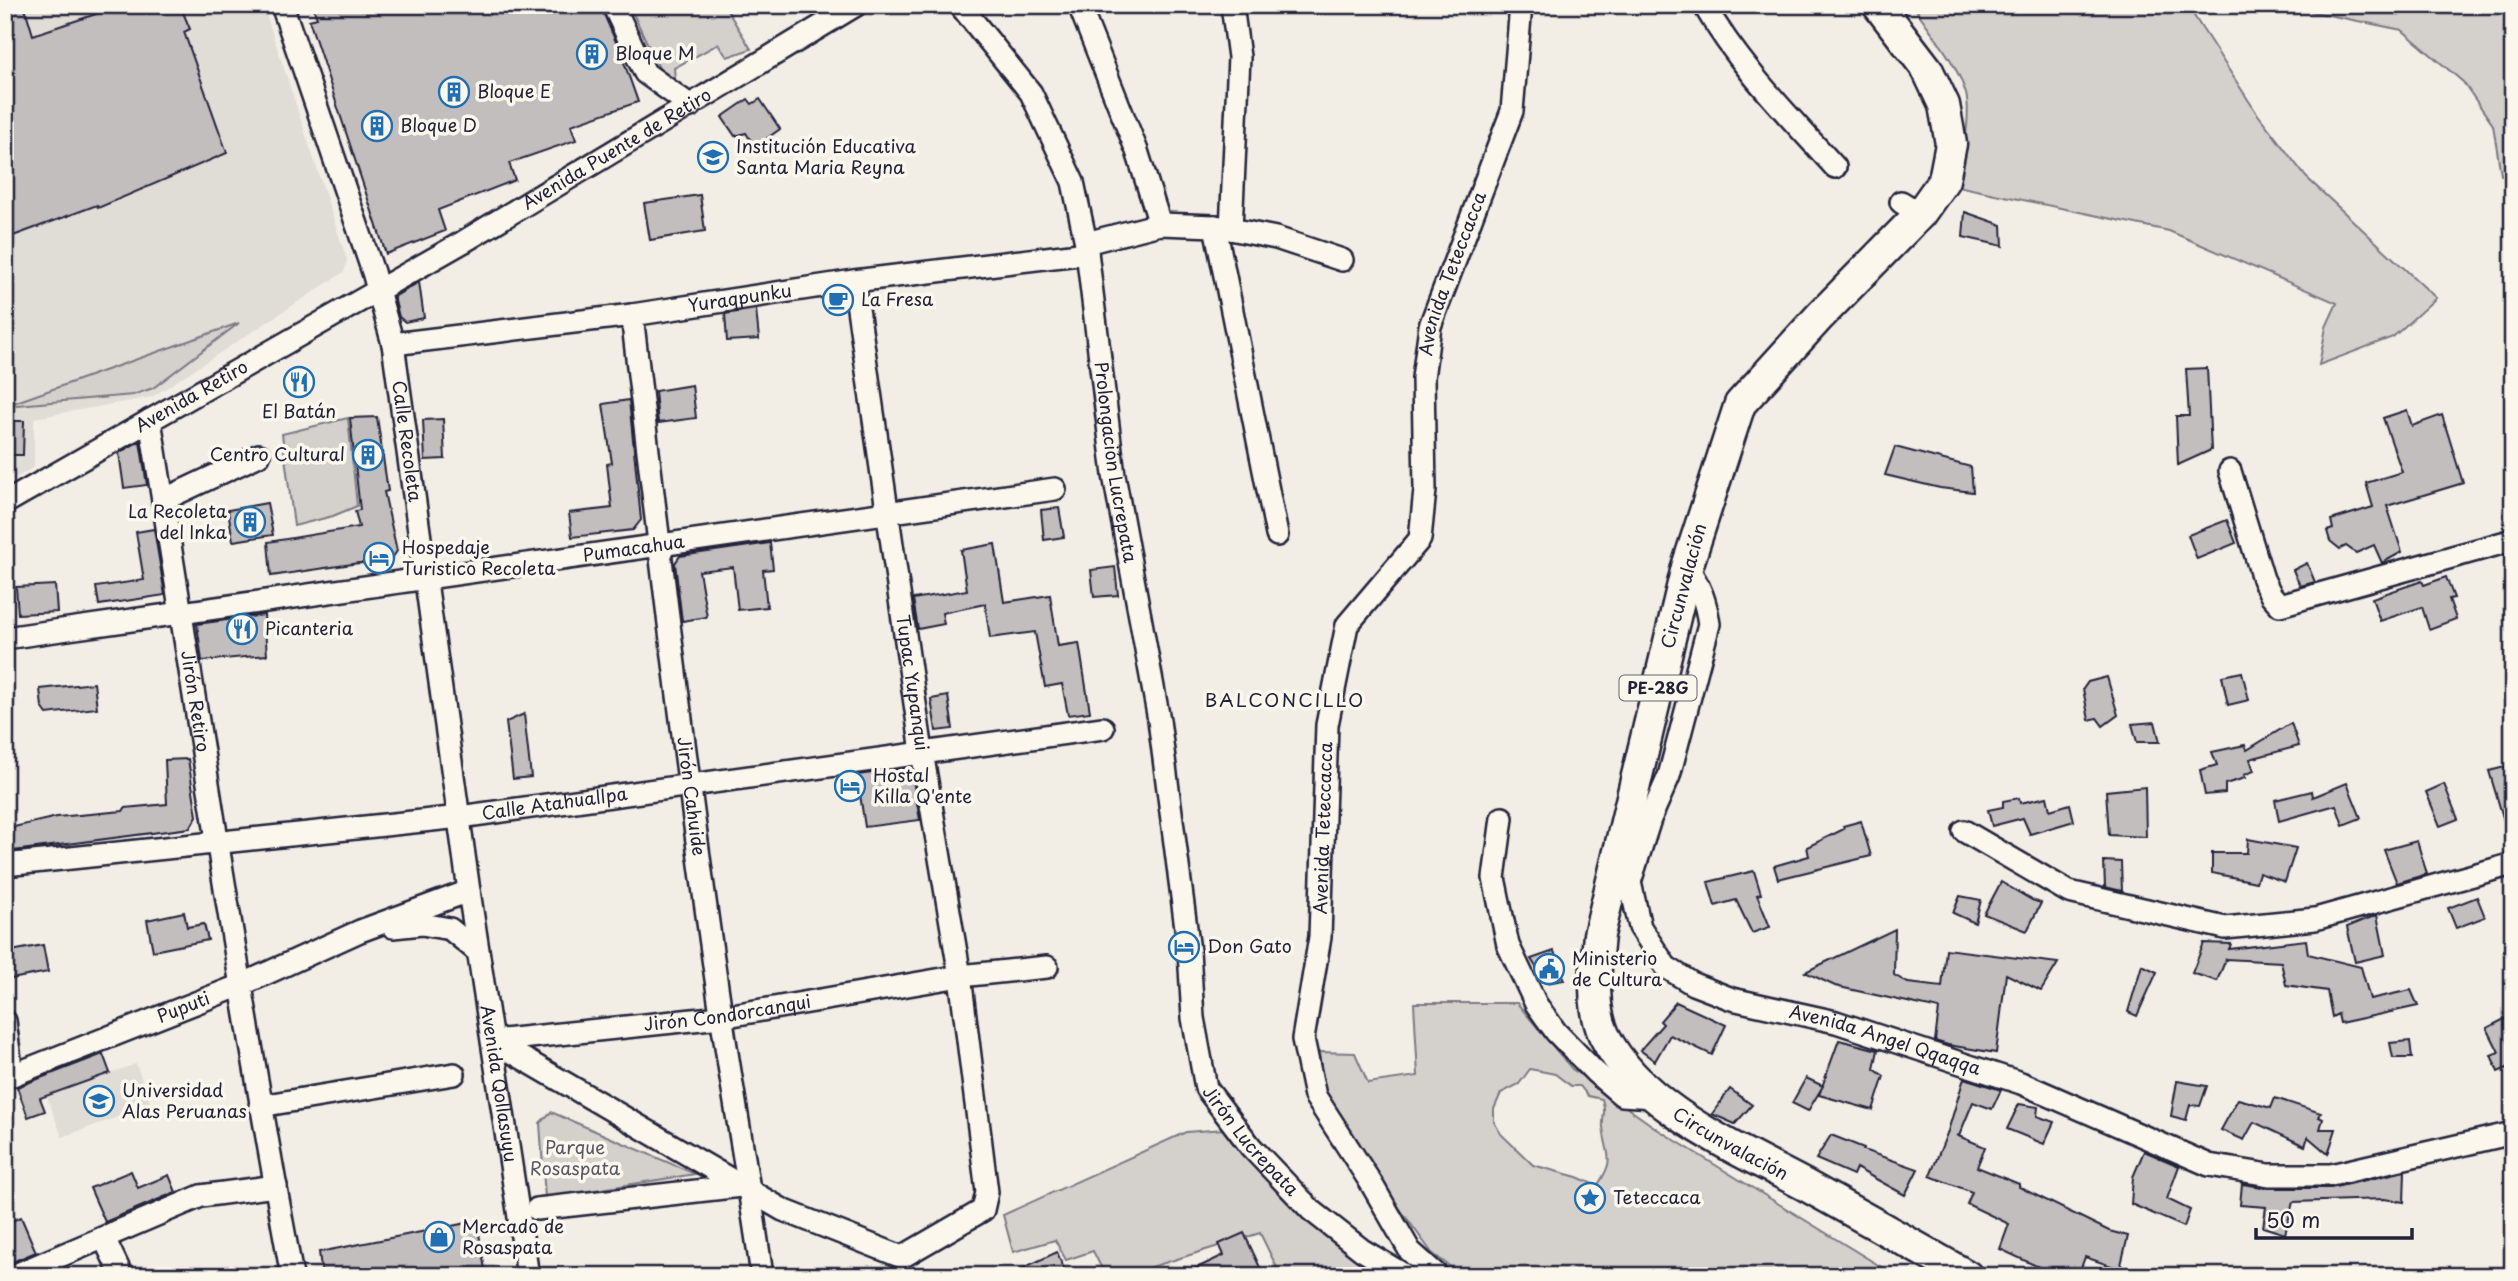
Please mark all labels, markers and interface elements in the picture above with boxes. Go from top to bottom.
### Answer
building icon: Bloque M [575,37,609,71]
place label: Bloque M [615,39,695,66]
building icon: Bloque E [437,75,471,109]
place label: Bloque E [477,77,551,104]
street label: Avenida Puente de Retiro [516,80,716,215]
building icon: Bloque D [360,109,394,143]
place label: Bloque D [400,111,477,138]
place label: Institución Educativa Santa Maria Reyna [736,132,916,180]
school or university icon: Institución Educativa Santa Maria Reyna [696,140,730,174]
street label: Avenida Teteccacca [1411,187,1492,357]
street label: Yuraqpunku [686,276,793,318]
cafe icon: La Fresa [821,283,855,317]
place label: La Fresa [861,285,934,312]
street label: Avenida Retiro [130,352,253,438]
street label: Prolongación Lucrepata [1088,360,1145,565]
restaurant icon: El Batán [282,365,316,399]
street label: Calle Recoleta [386,379,430,504]
place label: El Batán [262,397,336,424]
building icon: Centro Cultural [351,438,385,472]
place label: Centro Cultural [210,440,345,467]
place label: La Recoleta del Inka [128,497,228,545]
building icon: La Recoleta del Inka [233,505,267,539]
street label: Circunvalación [1653,520,1712,651]
street label: Pumacahua [581,527,687,568]
place label: Hospedaje Turistico Recoleta [402,533,556,581]
hotel icon: Hospedaje Turistico Recoleta [362,541,396,575]
restaurant icon: Picanteria [225,612,259,646]
street label: Tupac Yupanqui [890,613,937,752]
place label: Picanteria [265,614,354,641]
street label: Jirón Retiro [175,649,218,754]
road number: PE-28G [1620,676,1696,701]
district label: BALCONCILLO [1205,685,1365,713]
street label: Jirón Cahuide [671,735,714,857]
street label: Avenida Teteccacca [1306,741,1338,915]
place label: Hostal Killa Q'ente [873,761,972,809]
hotel icon: Hostal Killa Q'ente [833,769,867,803]
street label: Calle Atahuallpa [480,779,629,826]
hotel icon: Don Gato [1167,930,1201,964]
place label: Don Gato [1207,932,1292,959]
place label: Ministerio de Cultura [1572,944,1662,992]
public building icon: Ministerio de Cultura [1532,952,1566,986]
street label: Puputi [153,984,214,1029]
street label: Jirón Condorcanqui [642,987,813,1037]
street label: Avenida Angel Qqaqqa [1787,997,1985,1081]
street label: Avenida Qollasuyu [475,1003,525,1164]
place label: Universidad Alas Peruanas [122,1076,247,1124]
street label: Jirón Lucrepata [1197,1079,1306,1202]
school or university icon: Universidad Alas Peruanas [82,1084,116,1118]
street label: Circunvalación [1668,1099,1793,1186]
park label: Parque Rosaspata [530,1133,621,1181]
place icon: Teteccaca [1573,1181,1607,1215]
place label: Teteccaca [1613,1183,1701,1210]
scale bar [2256,1197,2411,1241]
text: 50 m [2266,1203,2320,1235]
place label: Mercado de Rosaspata [462,1212,564,1260]
shop icon: Mercado de Rosaspata [422,1220,456,1254]

